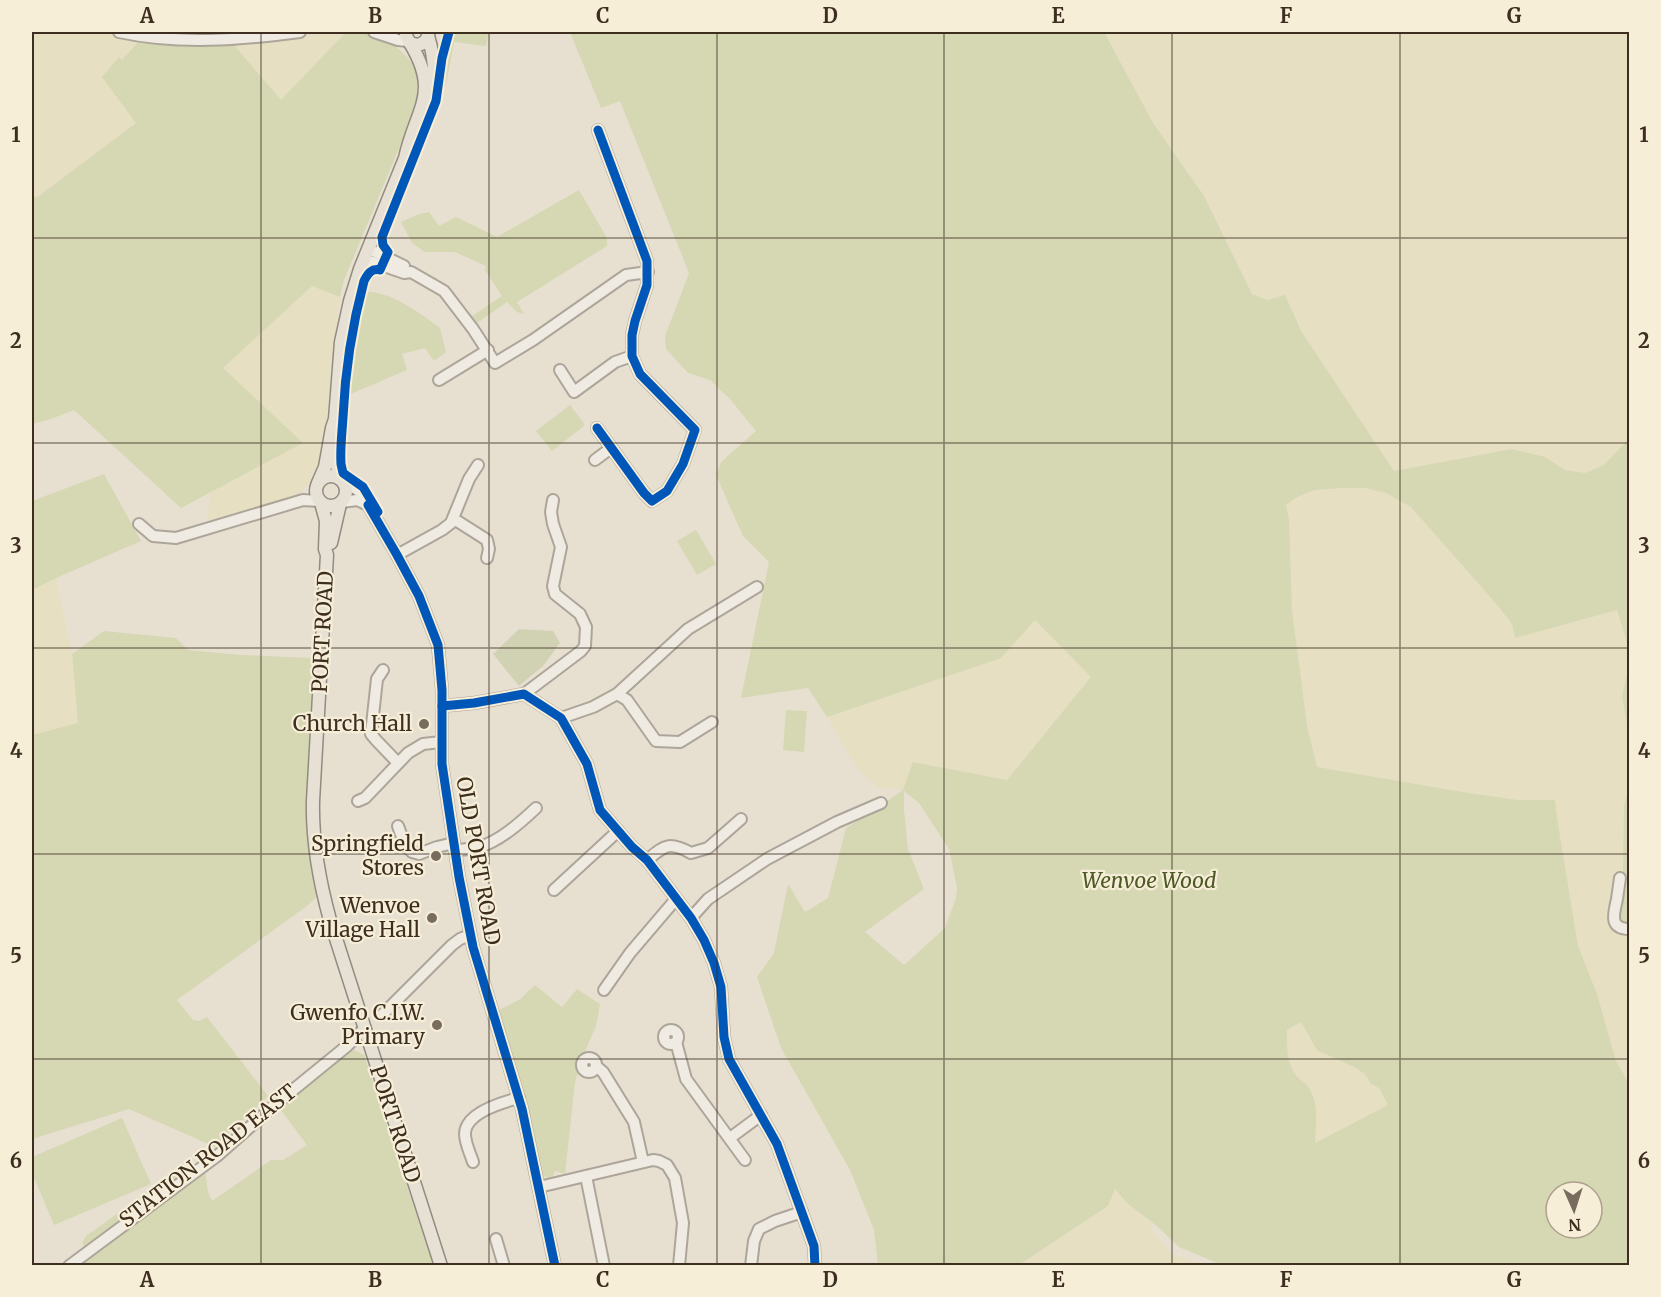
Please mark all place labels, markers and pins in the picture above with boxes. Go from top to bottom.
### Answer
place label: Church Hall [293,710,412,737]
marker: Church Hall [417,717,431,731]
place label: Springfield Stores [311,830,424,881]
marker: Springfield Stores [429,849,443,863]
place label: Wenvoe Village Hall [305,892,420,943]
marker: Wenvoe Village Hall [425,911,439,925]
place label: Gwenfo C.I.W. Primary [290,999,426,1050]
marker: Gwenfo C.I.W. Primary [430,1018,444,1032]

